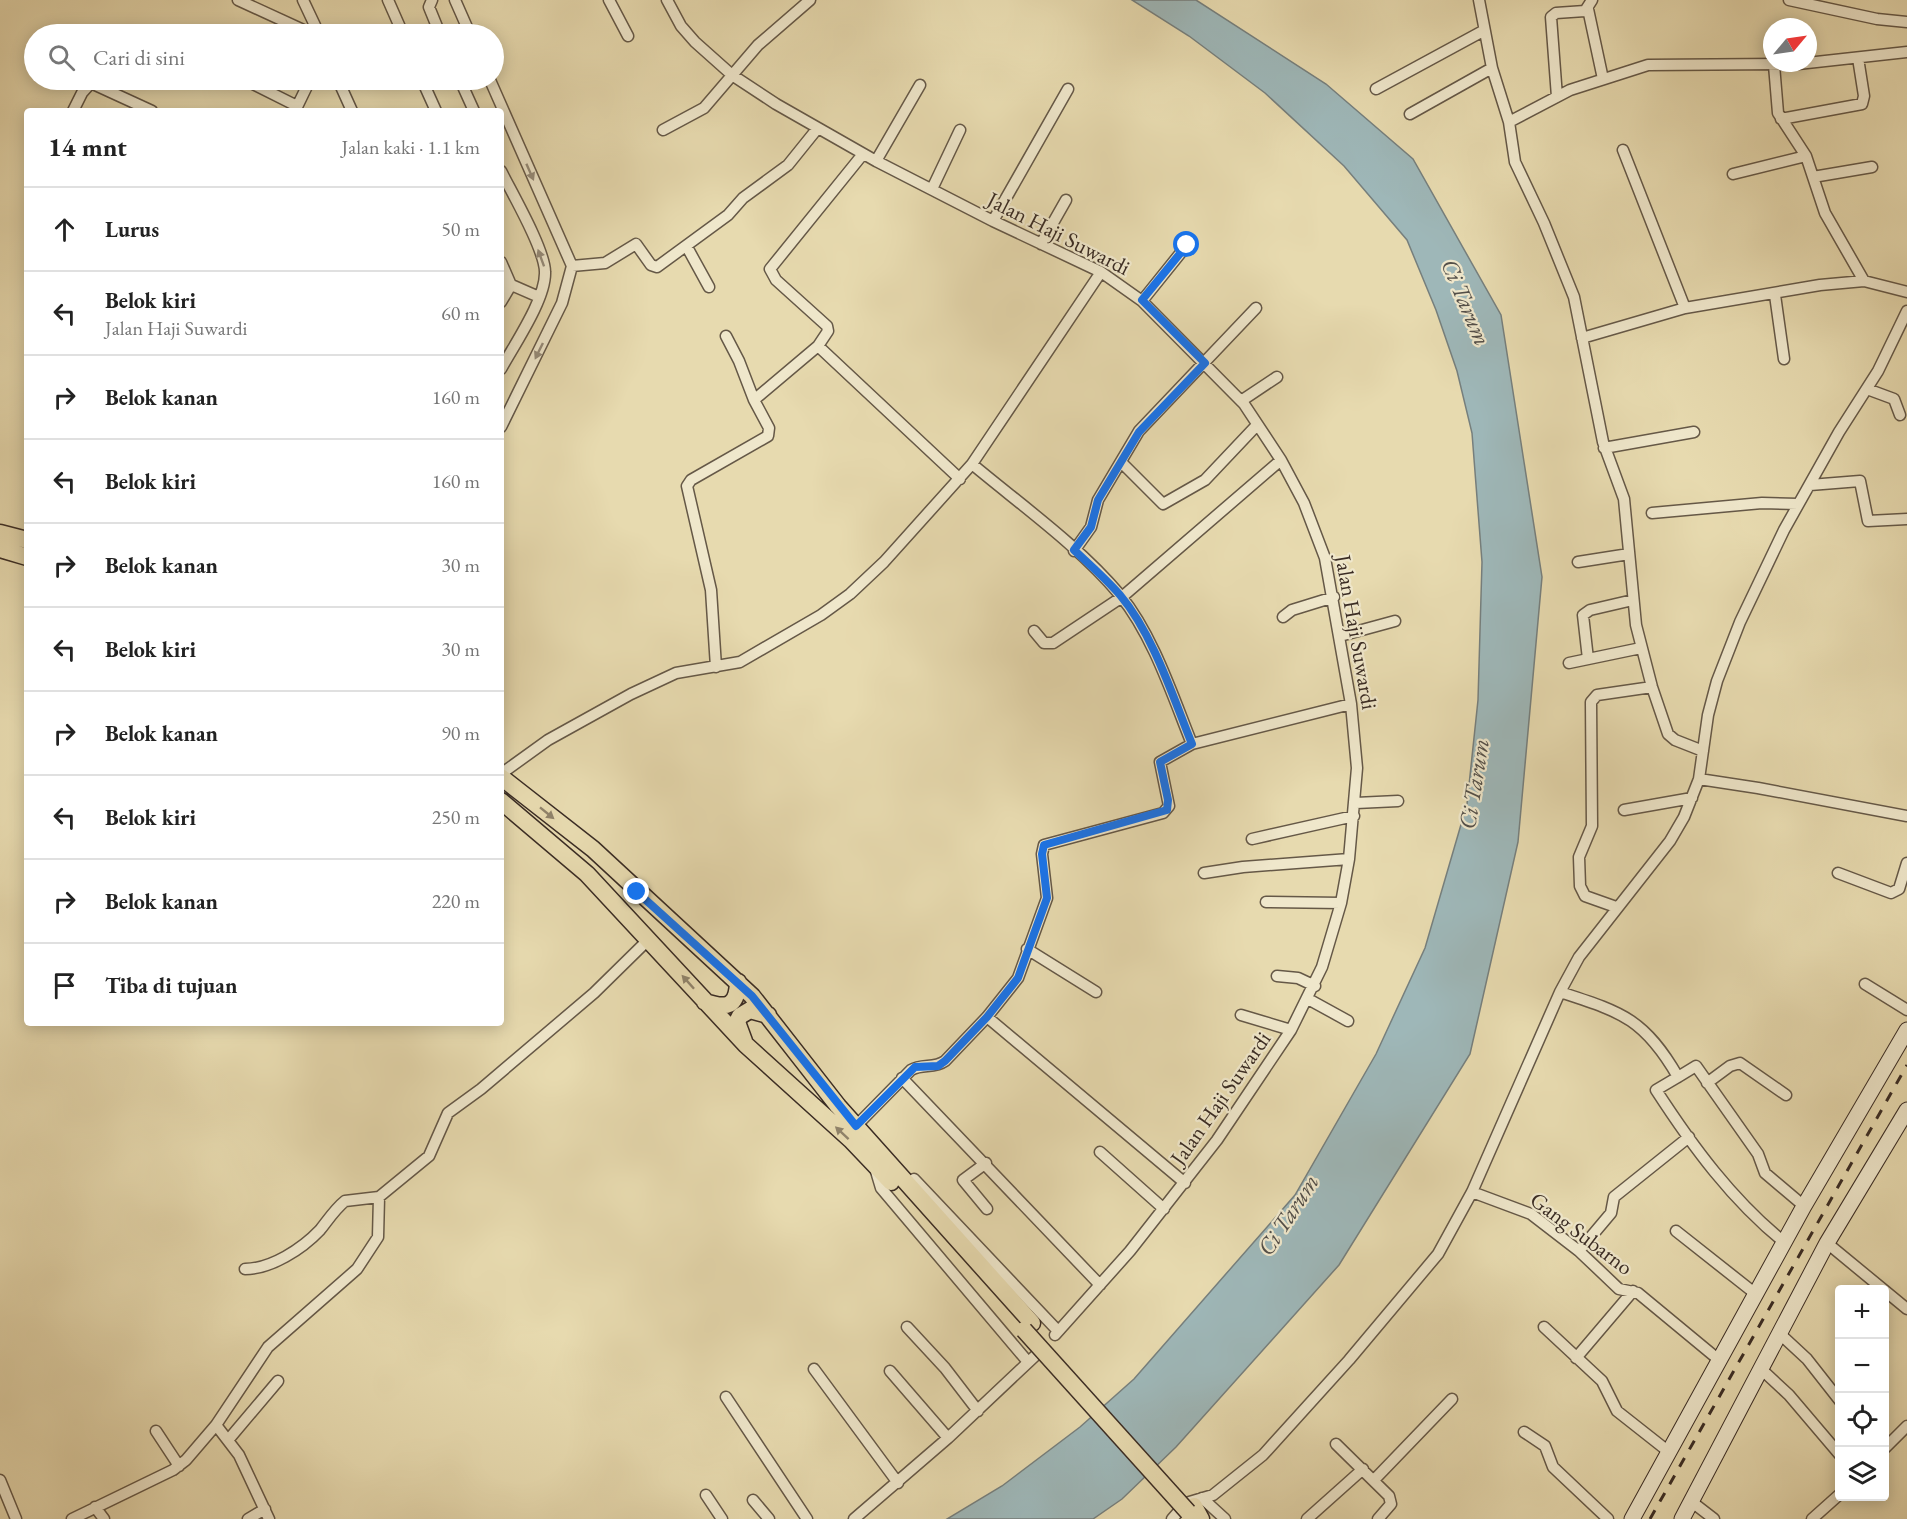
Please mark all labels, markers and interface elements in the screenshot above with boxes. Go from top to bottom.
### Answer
north arrow [1763,18,1817,72]
search box [24,24,504,90]
icon: search [45,41,78,74]
text: Cari di sini [93,43,185,72]
text: 14 mnt [48,130,127,164]
text: Jalan kaki · 1.1 km [342,134,480,160]
one-way arrow [525,163,535,181]
street label: Jalan Haji Suwardi [981,184,1135,282]
icon: ahead [48,213,81,246]
text: Lurus [105,215,159,244]
text: 50 m [441,216,480,242]
route start [1173,231,1199,257]
one-way arrow [536,249,546,267]
water label: Ci Tarum [1434,254,1499,350]
text: Belok kiri [105,286,196,315]
icon: left [48,297,81,330]
text: 60 m [441,300,480,326]
text: Jalan Haji Suwardi [105,315,247,341]
one-way arrow [534,342,543,359]
icon: right [48,381,81,414]
text: Belok kanan [105,383,218,412]
text: 160 m [432,384,480,410]
icon: left [48,465,81,498]
text: Belok kiri [105,467,196,496]
text: 160 m [432,468,480,494]
icon: right [48,549,81,582]
street label: Jalan Haji Suwardi [1328,550,1384,712]
text: Belok kanan [105,551,218,580]
text: 30 m [441,552,480,578]
icon: left [48,633,81,666]
text: Belok kiri [105,635,196,664]
text: 30 m [441,636,480,662]
icon: right [48,717,81,750]
text: Belok kanan [105,719,218,748]
text: 90 m [441,720,480,746]
water label: Ci Tarum [1451,736,1496,831]
icon: left [48,801,81,834]
text: Belok kiri [105,803,196,832]
text: 250 m [432,804,480,830]
one-way arrow [539,807,555,820]
route end [623,878,649,904]
icon: right [48,885,81,918]
text: Belok kanan [105,887,218,916]
text: 220 m [432,888,480,914]
icon: arrive [48,969,81,1002]
text: Tiba di tujuan [105,971,237,1000]
one-way arrow [682,975,695,990]
street label: Jalan Haji Suwardi [1162,1026,1277,1172]
one-way arrow [836,1126,850,1140]
water label: Ci Tarum [1250,1168,1325,1261]
street label: Gang Subarno [1524,1185,1639,1282]
map controls [1835,1285,1889,1501]
button: + [1835,1285,1889,1339]
button: − [1835,1339,1889,1393]
button: locate [1835,1393,1889,1447]
button: layers [1835,1447,1889,1501]

